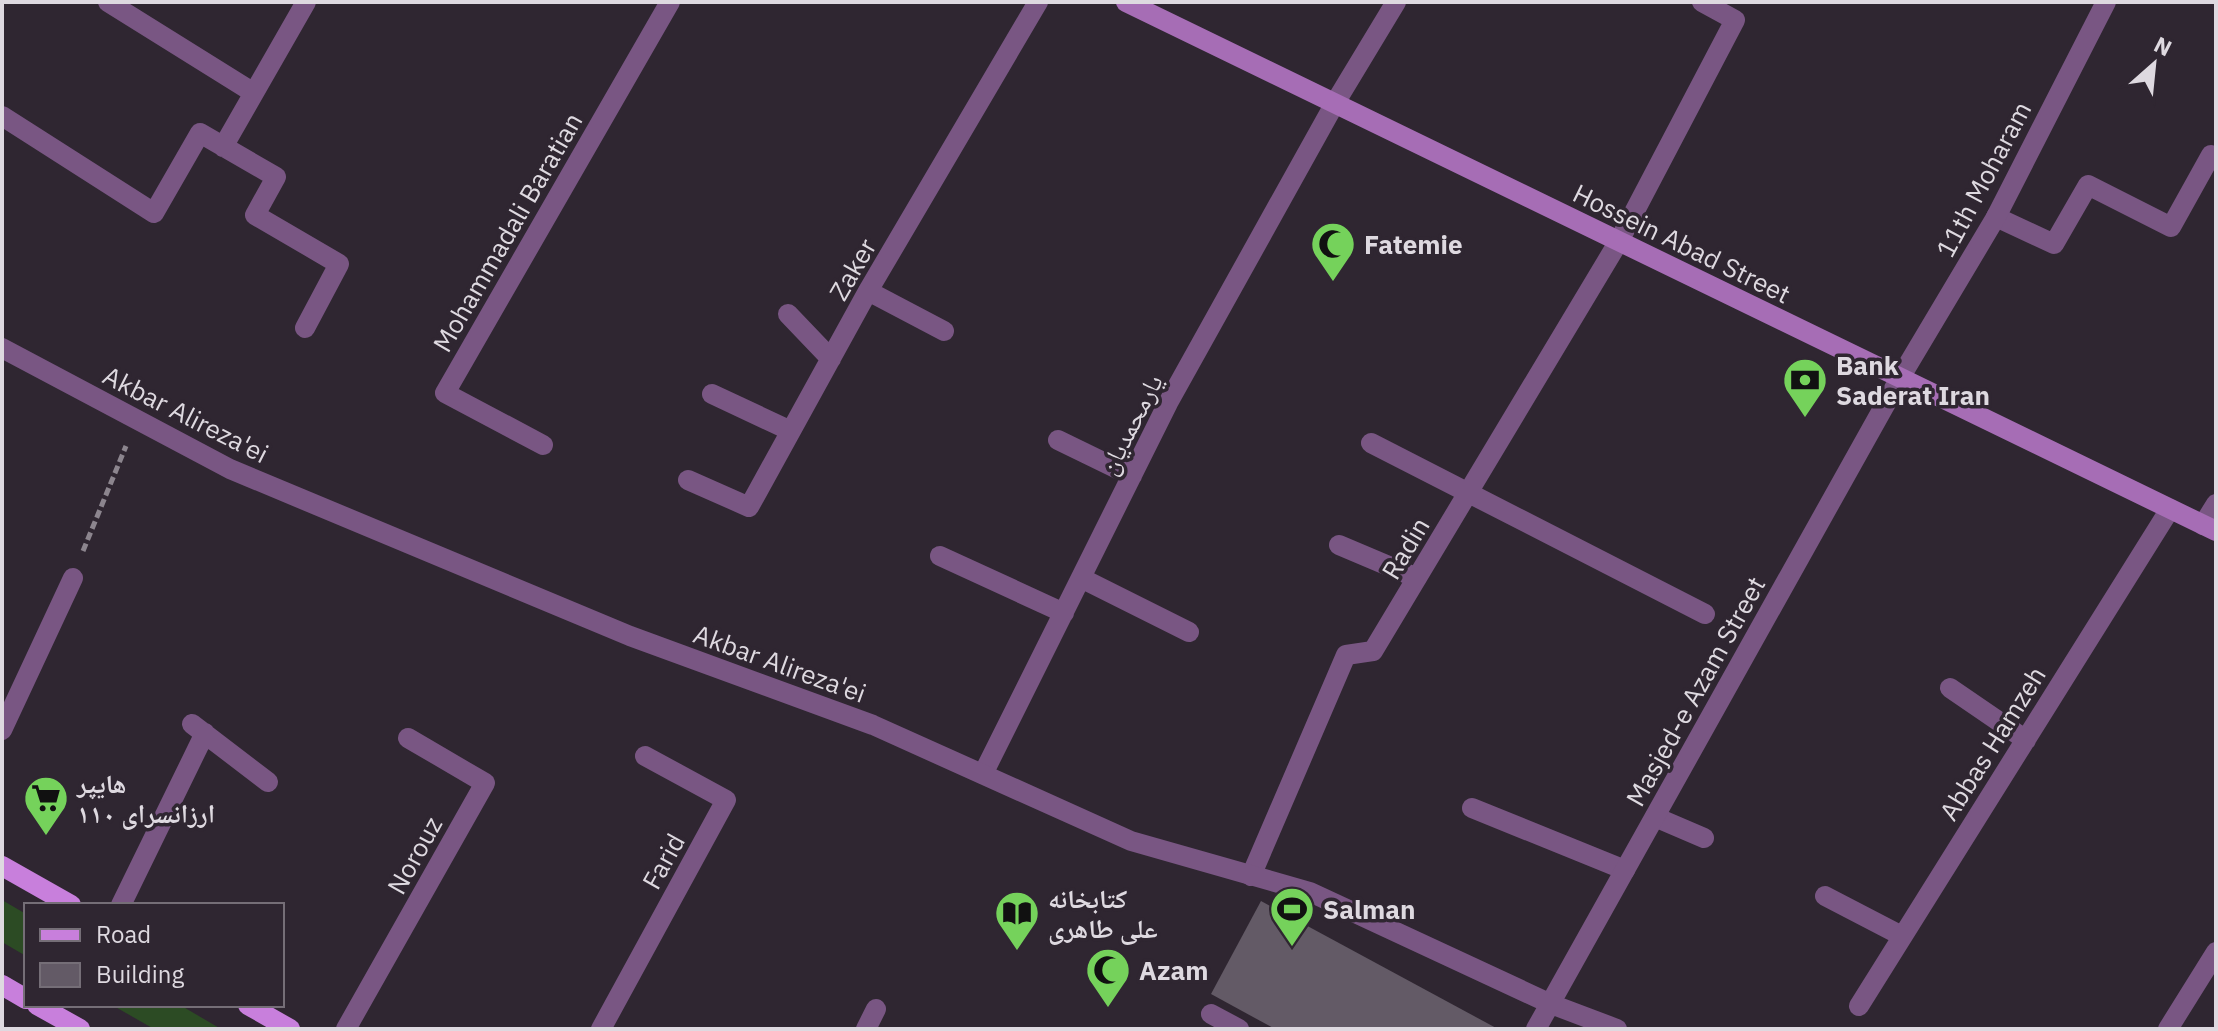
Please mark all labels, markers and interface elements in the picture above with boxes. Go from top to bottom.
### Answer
north arrow [2114,24,2194,104]
text: N [2150,29,2177,62]
street label: 11th Moharam [1928,95,2038,263]
street label: Mohammadali Baratian [425,106,589,358]
street label: Hossein Abad Street [1568,176,1796,310]
mosque icon: Fatemie [1309,220,1357,283]
place label: Fatemie [1364,227,1463,261]
street label: Zaker [821,232,883,306]
place label: Bank Saderat Iran [1836,348,1990,412]
bank icon: Bank Saderat Iran [1781,356,1829,419]
street label: Akbar Alireza'ei [98,358,274,470]
street label: یارمحمدیان [1090,368,1170,480]
street label: Radin [1373,511,1437,585]
street label: Masjed-e Azam Street [1618,570,1772,812]
street label: Akbar Alireza'ei [689,616,871,710]
street label: Abbas Hamzeh [1931,660,2053,826]
place label: هایپر ارزانسرای ۱۱۰ [76,766,215,830]
supermarket icon: هایپر ارزانسرای ۱۱۰ [22,774,70,837]
street label: Norouz [379,810,449,900]
street label: Farid [634,827,692,895]
place label: کتابخانه علی طاهری [1048,881,1158,945]
sports icon: Salman [1268,885,1316,948]
library icon: کتابخانه علی طاهری [993,889,1041,952]
place label: Salman [1323,892,1415,926]
legend [24,903,284,1007]
text: Road [96,918,151,950]
mosque icon: Azam [1084,946,1132,1009]
place label: Azam [1139,953,1209,987]
text: Building [96,958,184,990]

